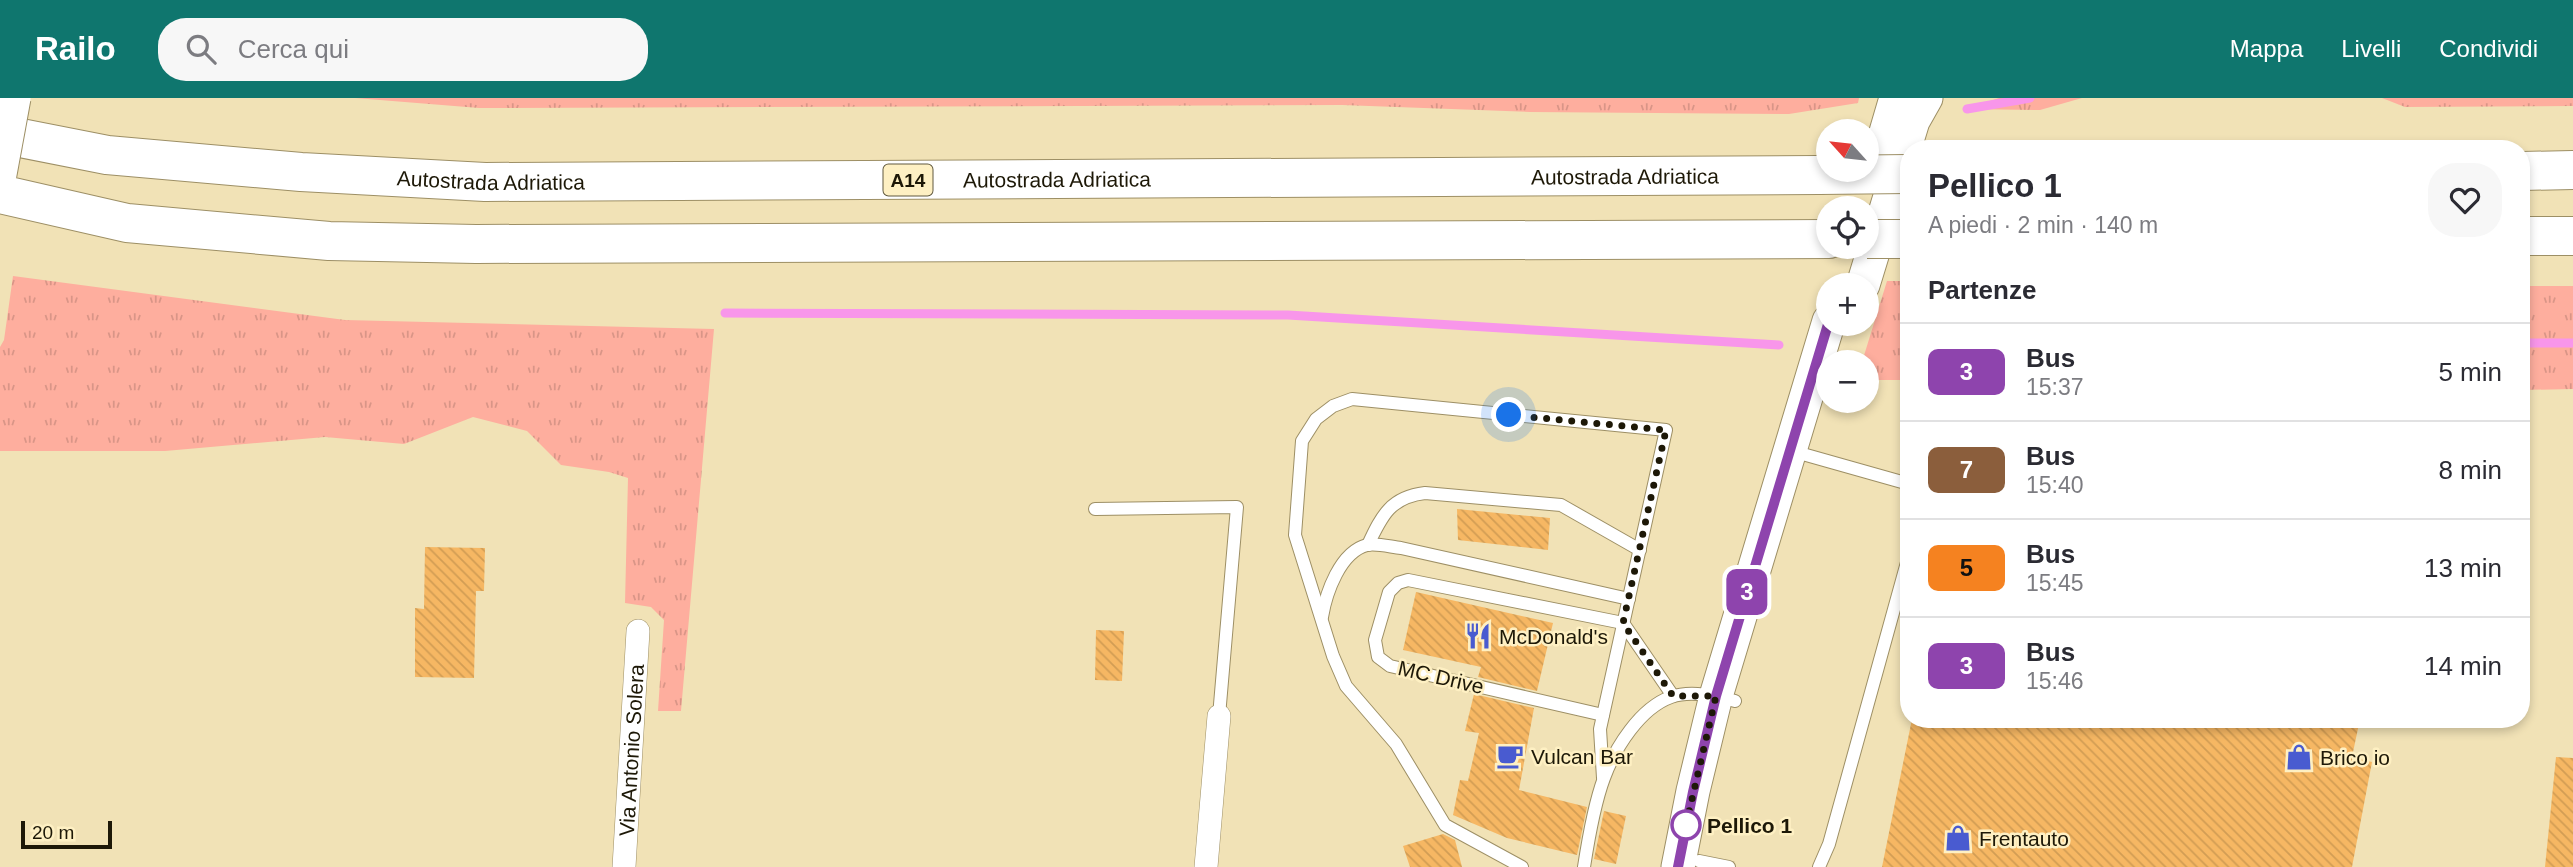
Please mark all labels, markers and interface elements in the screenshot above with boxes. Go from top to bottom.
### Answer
search box [158,18,648,81]
text: Railo [35,30,116,67]
icon: search [182,30,220,68]
text: Cerca qui [238,34,349,64]
text: Mappa [2230,35,2303,62]
text: Livelli [2341,35,2401,62]
text: Condividi [2439,35,2538,62]
north arrow [1816,119,1880,182]
map controls [1816,119,1879,413]
button: heart [2428,163,2502,237]
road number: A14 [884,164,932,195]
street label: Autostrada Adriatica [1531,164,1719,188]
street label: Autostrada Adriatica [396,166,585,194]
street label: Autostrada Adriatica [963,167,1151,191]
text: Pellico 1 [1928,167,2062,204]
button: locate [1816,196,1879,259]
text: A piedi · 2 min · 140 m [1928,212,2158,238]
button: + [1816,273,1879,336]
text: Partenze [1928,275,2036,305]
text: Bus [2026,343,2075,373]
button: − [1816,350,1879,413]
text: 5 min [2438,357,2502,387]
text: 3 [1960,358,1973,385]
text: 15:37 [2026,374,2084,400]
your location [1491,397,1526,432]
text: Bus [2026,441,2075,471]
text: 8 min [2438,455,2502,485]
text: 7 [1960,456,1973,483]
text: 15:40 [2026,472,2084,498]
text: Bus [2026,539,2075,569]
text: 13 min [2424,553,2502,583]
text: 5 [1960,554,1973,581]
line badge: 3 [1724,569,1770,615]
text: 15:45 [2026,570,2084,596]
text: 3 [1740,578,1754,605]
restaurant icon: McDonald's [1463,621,1493,651]
place label: McDonald's [1499,625,1608,648]
text: Bus [2026,637,2075,667]
text: 14 min [2424,651,2502,681]
text: 3 [1960,652,1973,679]
street label: MC Drive [1396,656,1486,698]
street label: Via Antonio Solera [614,663,648,837]
text: 15:46 [2026,668,2084,694]
cafe icon: Vulcan Bar [1495,741,1525,771]
shop icon: Brico io [2284,742,2314,772]
place label: Vulcan Bar [1531,745,1633,768]
place label: Brico io [2320,746,2390,769]
marker: Pellico 1 [1671,810,1701,840]
place label: Pellico 1 [1707,814,1793,837]
scale bar [21,818,112,850]
text: 20 m [32,822,74,843]
shop icon: Frentauto [1943,823,1973,853]
place label: Frentauto [1979,827,2069,850]

